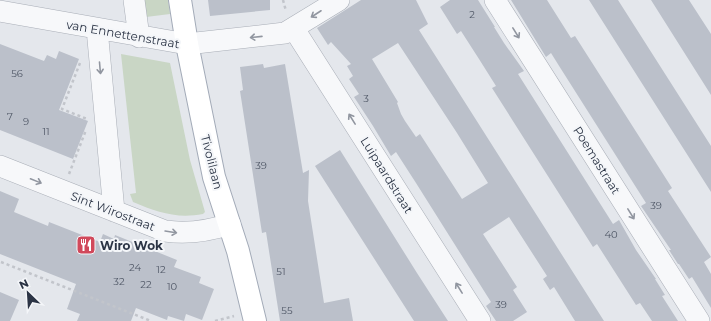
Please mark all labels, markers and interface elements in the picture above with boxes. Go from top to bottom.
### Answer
house number: 2 [469,8,475,21]
one-way arrow [311,10,322,18]
street label: van Ennettenstraat [65,17,181,51]
one-way arrow [513,27,521,39]
one-way arrow [250,33,263,40]
one-way arrow [97,61,104,74]
house number: 56 [11,67,23,80]
house number: 3 [363,92,369,105]
house number: 7 [7,110,13,123]
one-way arrow [348,114,356,125]
house number: 9 [23,115,29,128]
street label: Poemastraat [570,123,624,197]
house number: 11 [42,125,50,138]
street label: Tivolilaan [198,133,226,191]
street label: Luipaardstraat [357,134,417,216]
house number: 39 [255,159,267,172]
one-way arrow [30,178,42,185]
street label: Sint Wirostraat [69,188,158,234]
house number: 39 [650,199,662,212]
one-way arrow [627,208,635,219]
one-way arrow [164,228,177,236]
house number: 40 [604,228,618,241]
restaurant icon: Wiro Wok [75,234,97,256]
place label: Wiro Wok [100,238,163,253]
house number: 24 [129,261,141,274]
house number: 12 [156,263,166,276]
house number: 51 [276,265,286,278]
north arrow [8,273,48,313]
house number: 32 [113,275,125,288]
text: N [17,276,31,292]
house number: 22 [140,278,152,291]
house number: 10 [167,280,177,293]
one-way arrow [455,283,463,294]
house number: 39 [495,298,507,311]
house number: 55 [281,304,293,317]

